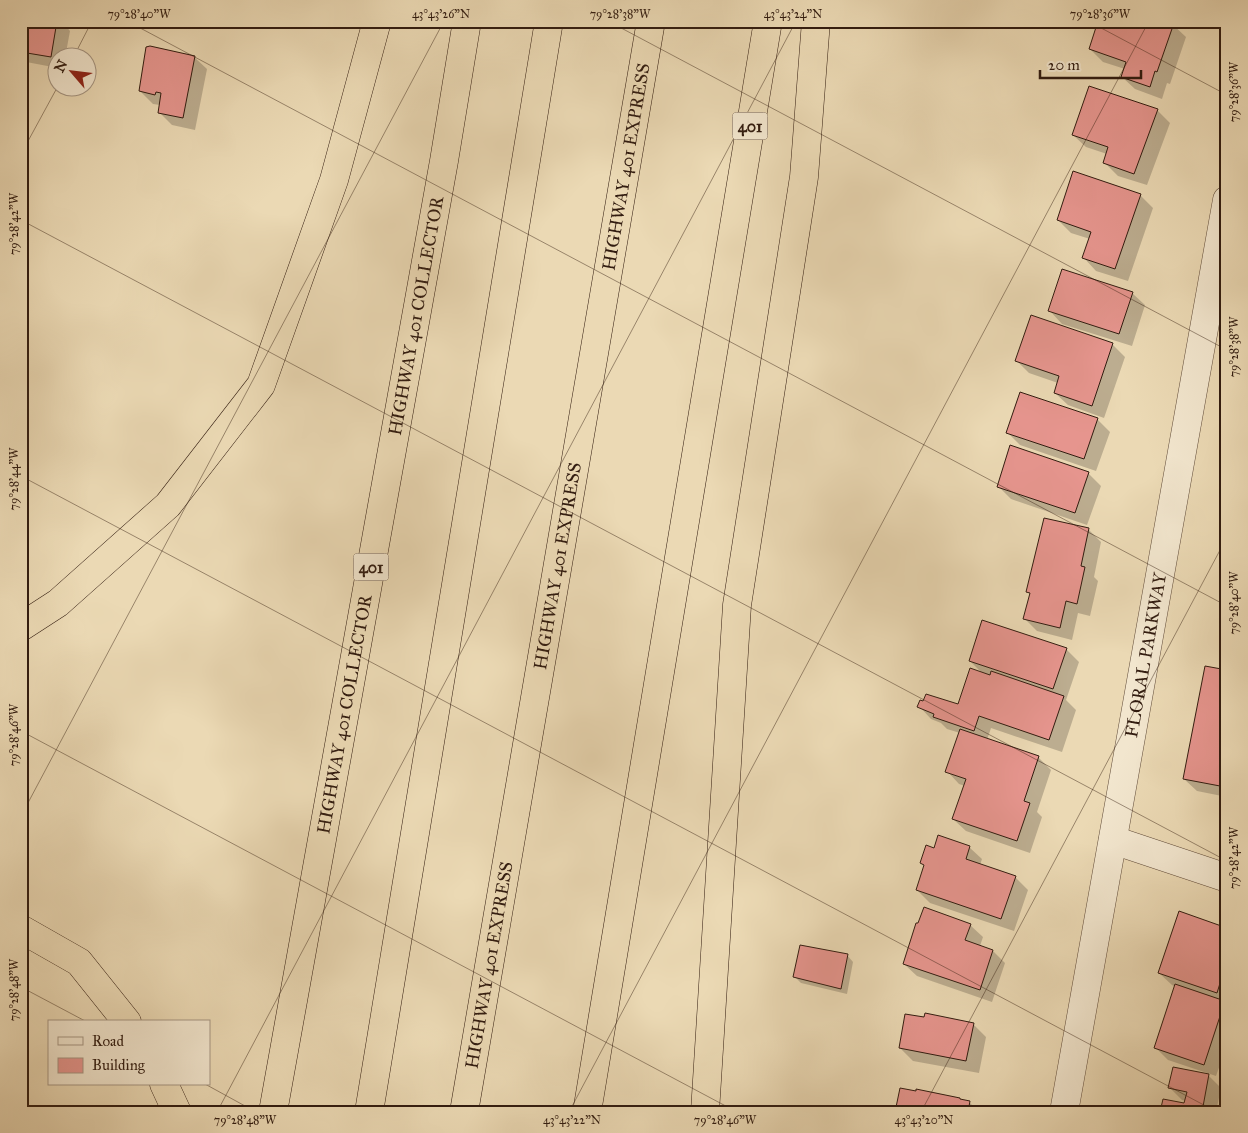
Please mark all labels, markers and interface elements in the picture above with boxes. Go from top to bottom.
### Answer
text: 79°28'40"W [107,7,171,21]
text: 43°43'26"N [412,7,470,21]
text: 79°28'38"W [590,7,651,21]
text: 43°43'24"N [764,7,822,21]
text: 79°28'36"W [1070,7,1131,21]
north arrow [48,48,98,98]
scale bar [1040,48,1142,80]
text: 20 m [1048,56,1080,74]
text: N [51,57,71,75]
street label: HIGHWAY 401 EXPRESS [597,61,655,272]
text: 79°28'36"W [1227,61,1241,122]
road number: 401 [732,112,768,140]
text: 79°28'42"W [7,192,21,255]
street label: HIGHWAY 401 COLLECTOR [384,193,449,437]
text: 79°28'38"W [1227,316,1241,377]
text: 79°28'44"W [7,447,21,510]
street label: HIGHWAY 401 EXPRESS [529,461,586,671]
road number: 401 [354,554,388,580]
street label: FLORAL PARKWAY [1120,570,1171,739]
text: 79°28'40"W [1227,571,1241,635]
street label: HIGHWAY 401 COLLECTOR [312,592,377,836]
text: 79°28'46"W [7,703,21,766]
text: 79°28'42"W [1227,826,1241,889]
street label: HIGHWAY 401 EXPRESS [461,860,518,1070]
text: 79°28'48"W [7,958,21,1021]
legend [48,1020,210,1086]
text: Road [92,1032,124,1050]
text: Building [92,1056,146,1074]
text: 79°28'48"W [214,1113,277,1127]
text: 43°43'22"N [543,1113,601,1127]
text: 79°28'46"W [694,1113,757,1127]
text: 43°43'20"N [895,1113,953,1127]

